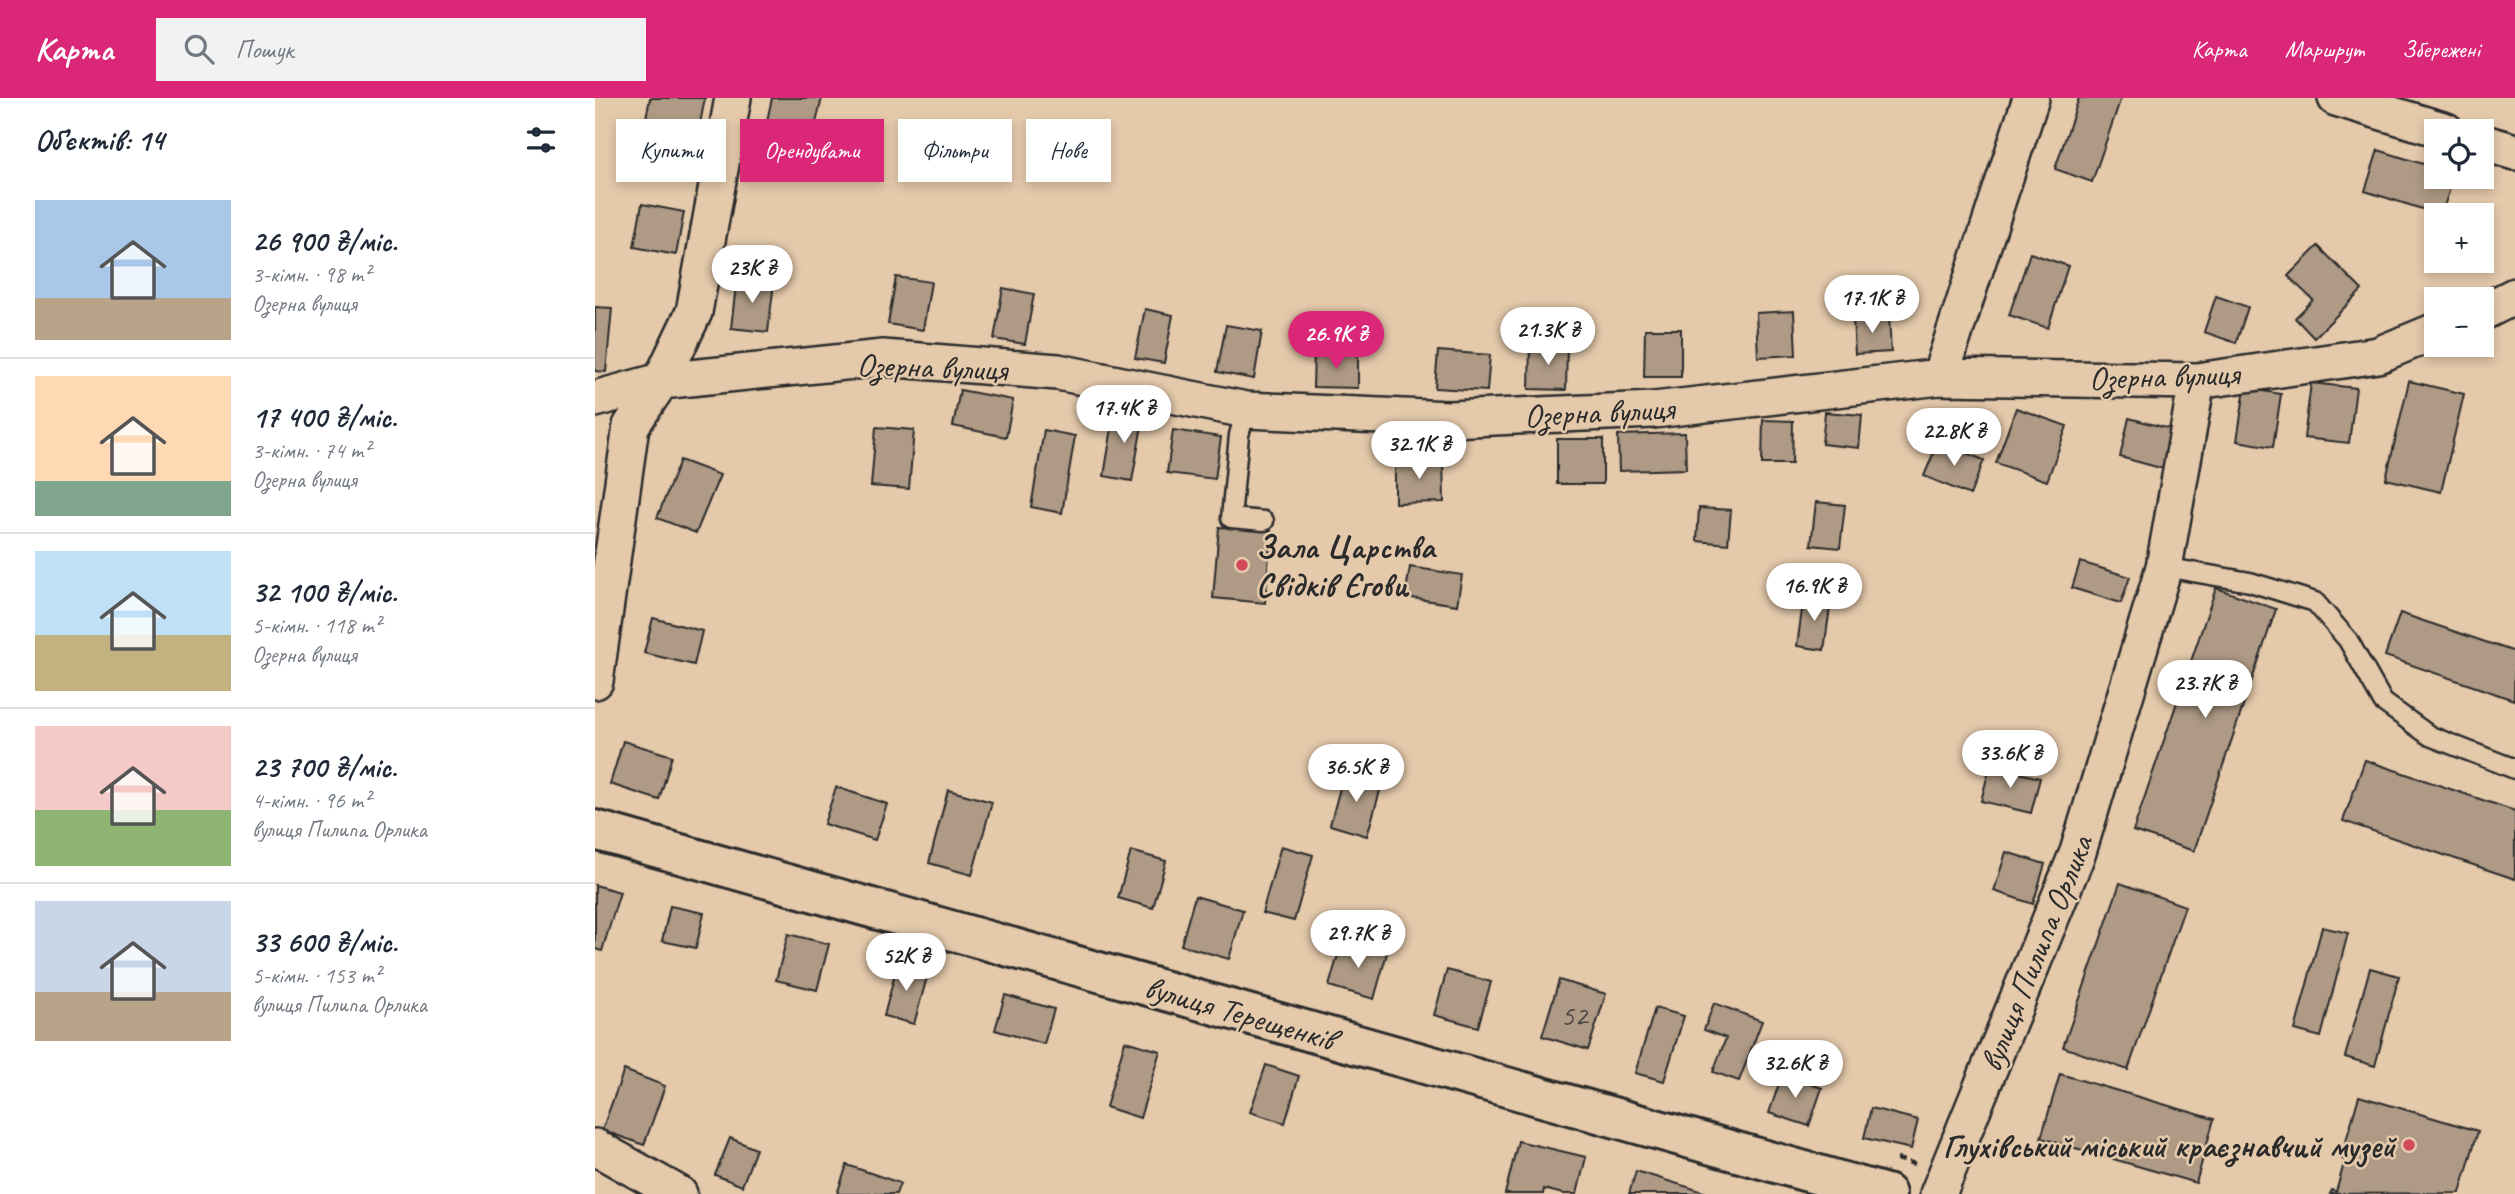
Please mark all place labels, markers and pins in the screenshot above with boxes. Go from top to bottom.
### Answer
pin: 23K ₴ [703,246,801,305]
pin: 17.1K ₴ [1807,275,1937,335]
pin: 21.3K ₴ [1483,308,1613,367]
pin: 26.9K ₴ [1271,312,1401,371]
pin: 17.4K ₴ [1059,386,1189,445]
pin: 22.8K ₴ [1889,408,2019,468]
pin: 32.1K ₴ [1354,422,1484,481]
place label: Зала Царства Свідків Єгови [1256,526,1437,606]
marker: Зала Царства Свідків Єгови [1234,557,1250,573]
pin: 16.9K ₴ [1749,564,1879,623]
pin: 23.7K ₴ [2140,660,2270,720]
pin: 33.6K ₴ [1945,730,2075,790]
pin: 36.5K ₴ [1291,744,1421,804]
pin: 29.7K ₴ [1293,910,1423,970]
pin: 52K ₴ [857,934,955,993]
pin: 32.6K ₴ [1730,1040,1860,1100]
place label: Глухівський міський краєзнавчий музей [1943,1125,2397,1168]
marker: Глухівський міський краєзнавчий музей [2401,1137,2417,1153]

